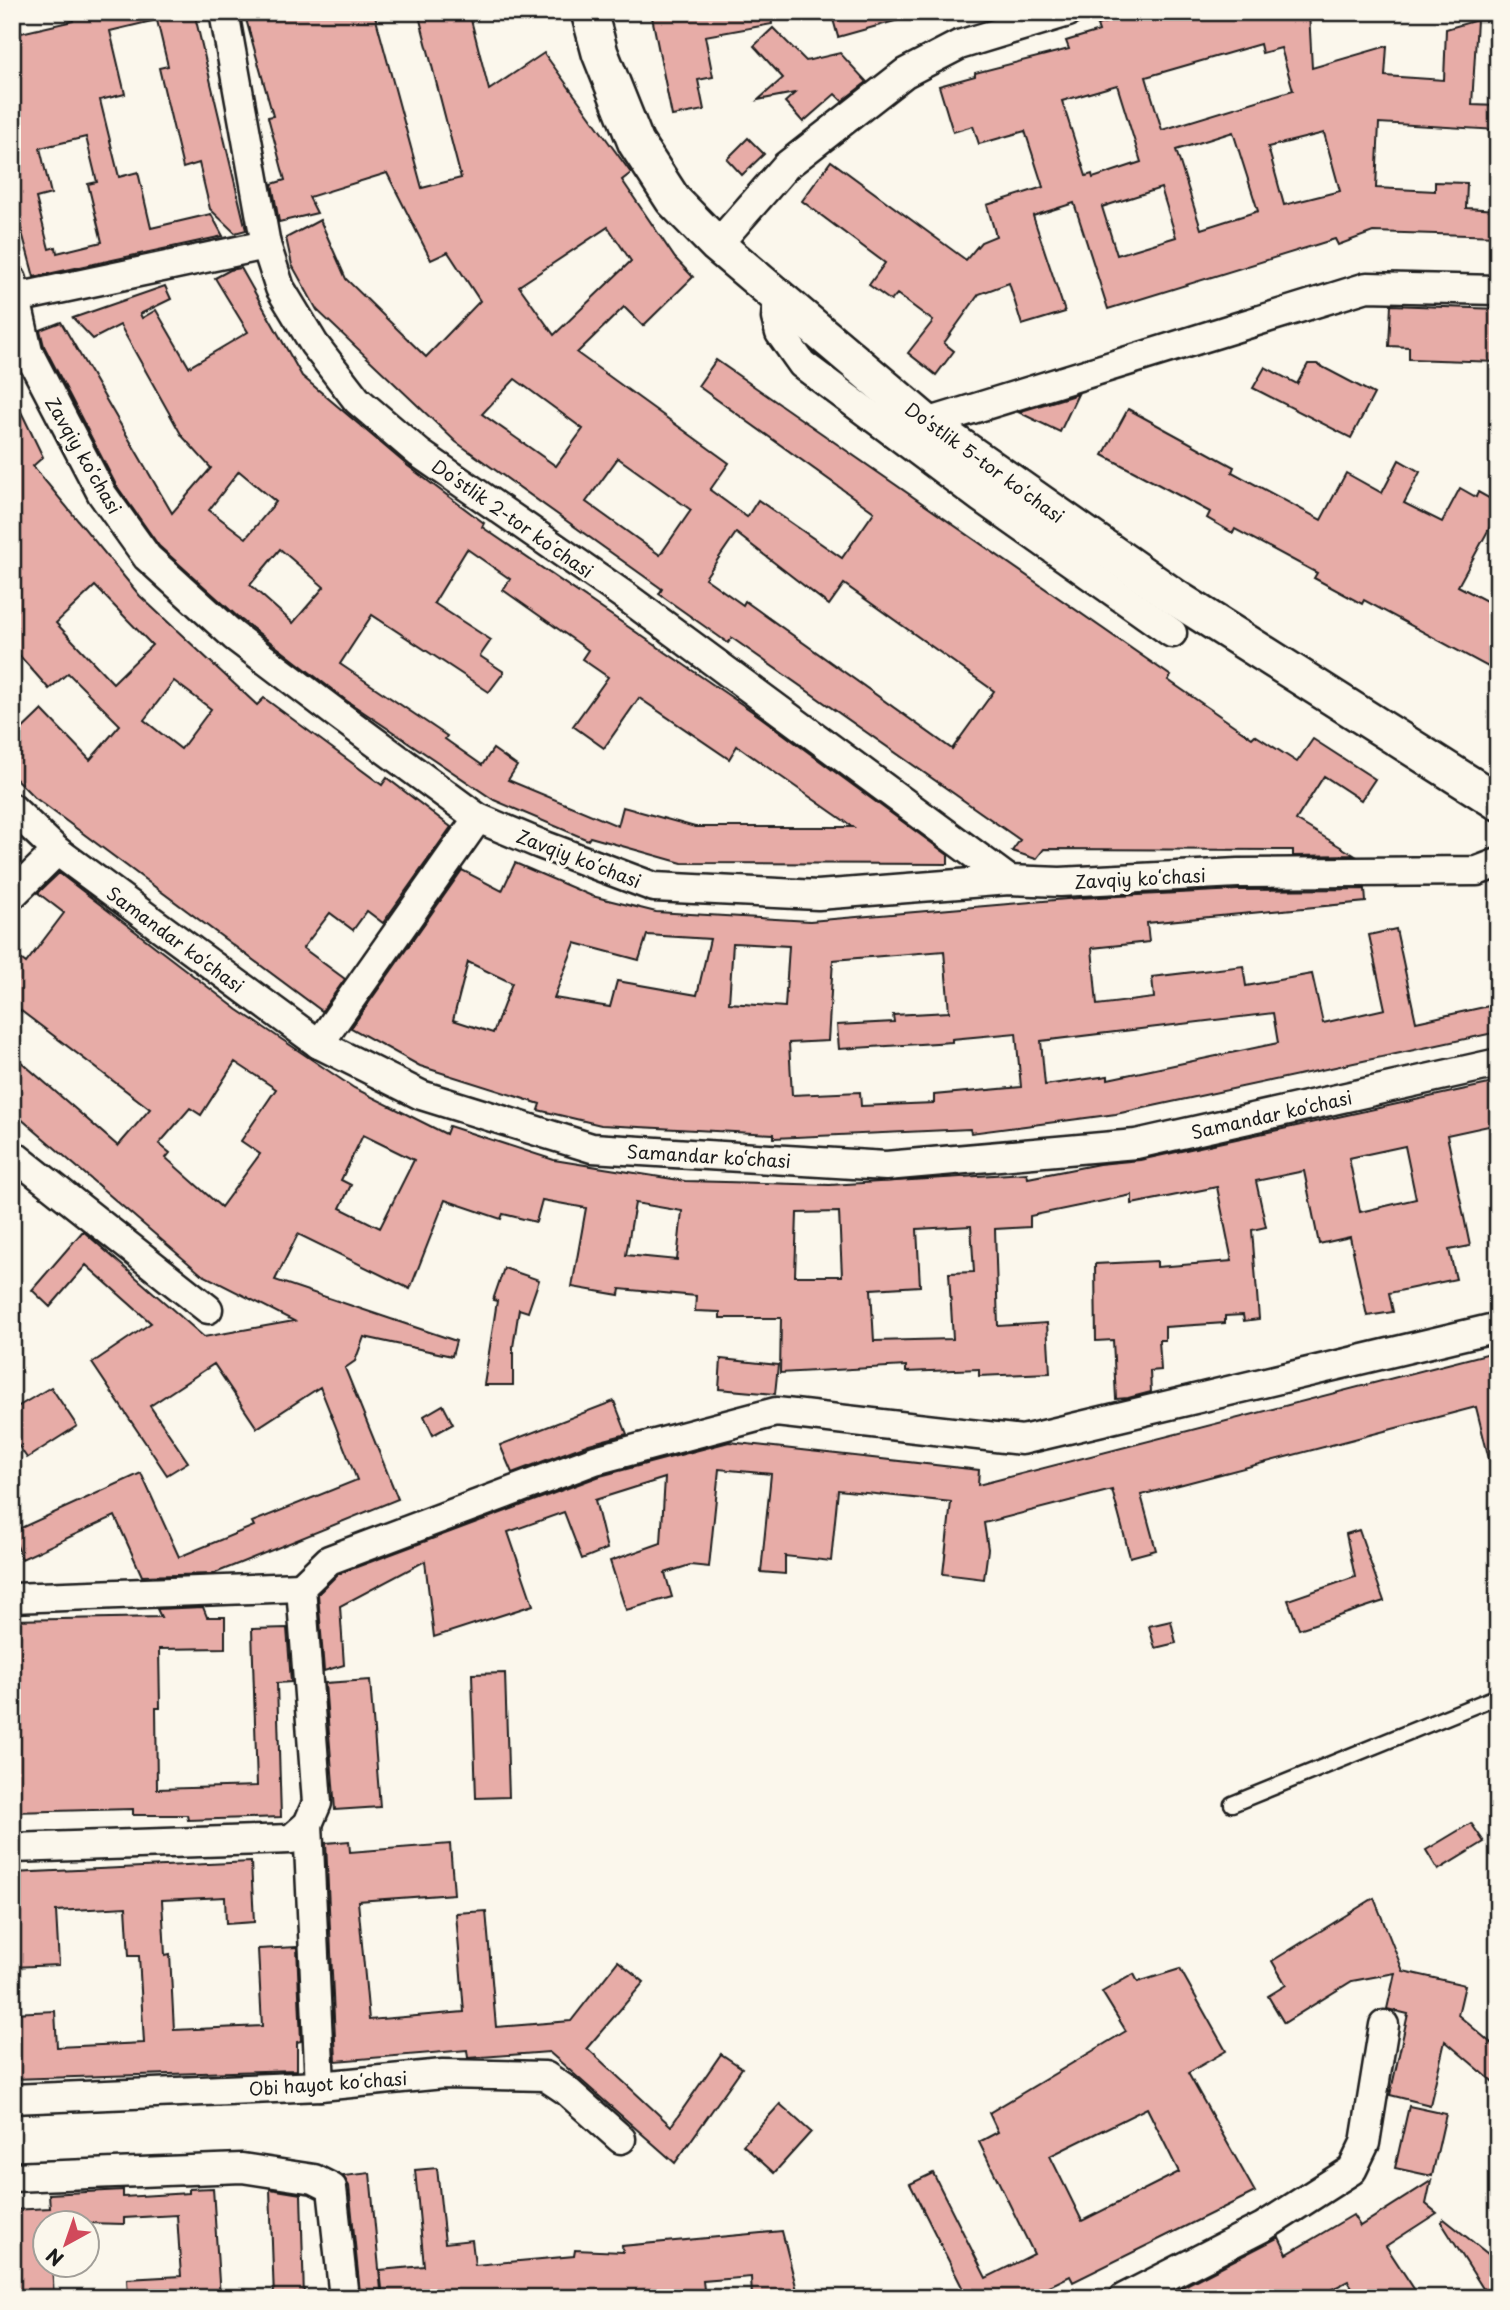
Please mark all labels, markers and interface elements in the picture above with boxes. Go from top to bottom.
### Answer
street label: Zavqiy koʻchasi [39,391,129,519]
street label: Doʻstlik 5-tor koʻchasi [900,395,1070,529]
street label: Doʻstlik 2-tor koʻchasi [427,452,599,584]
street label: Zavqiy koʻchasi [513,822,645,894]
street label: Zavqiy koʻchasi [1074,861,1206,895]
street label: Samandar ko‘chasi [102,879,250,998]
street label: Samandar ko‘chasi [1188,1083,1355,1145]
street label: Samandar ko‘chasi [626,1137,792,1174]
street label: Obi hayot koʻchasi [248,2064,408,2102]
north arrow [32,2208,102,2278]
text: N [40,2242,69,2273]

